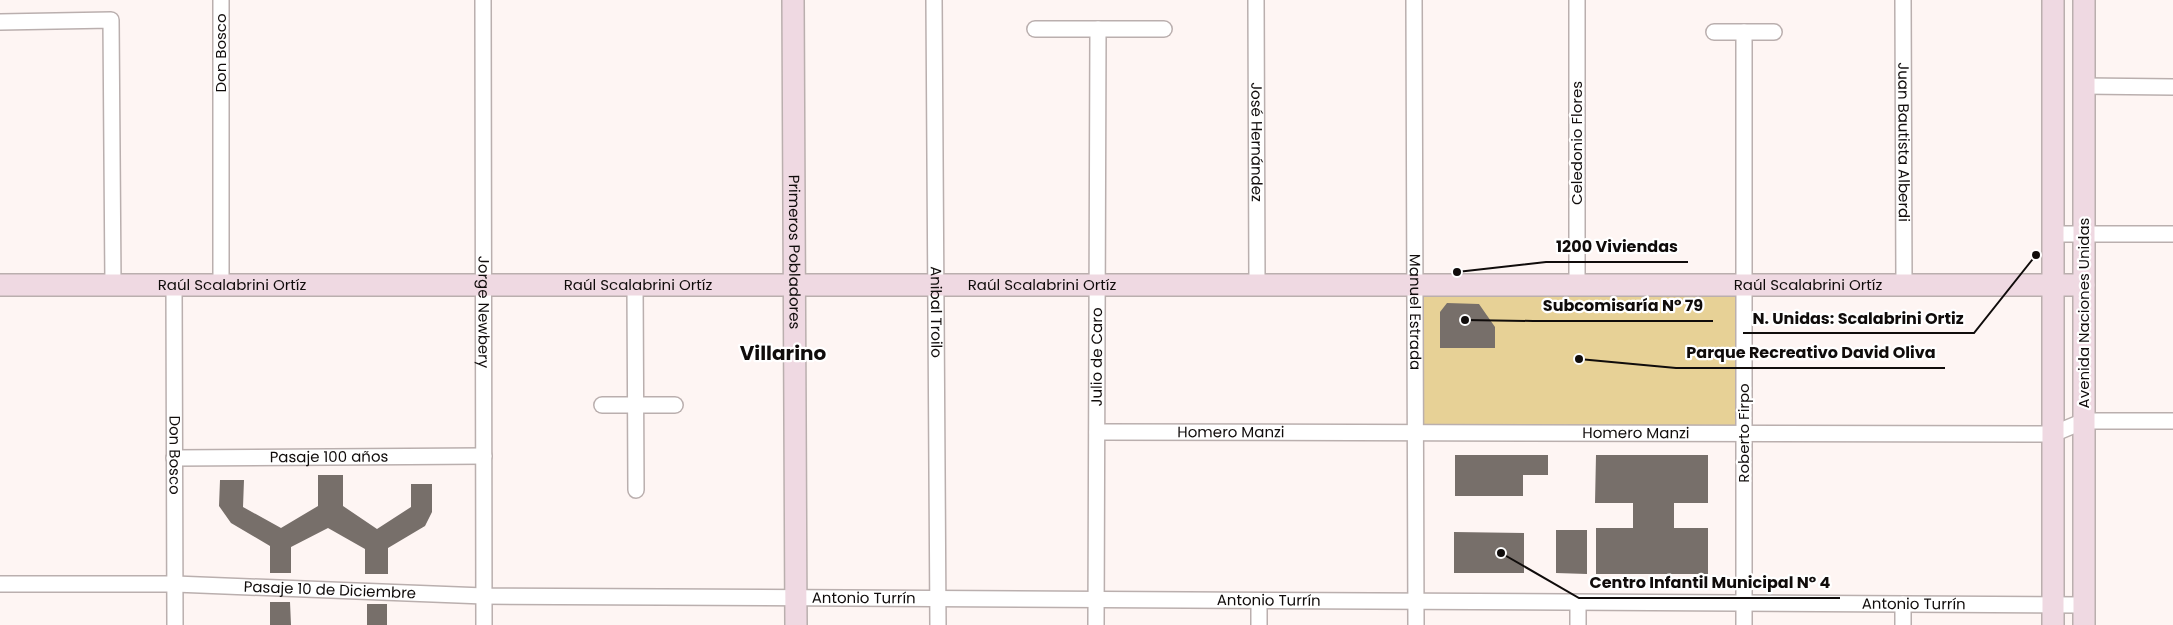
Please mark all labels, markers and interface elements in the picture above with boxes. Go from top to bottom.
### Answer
street label: Don Bosco [210,13,231,93]
street label: Juan Bautista Alberdi [1893,62,1915,222]
street label: Celedonio Flores [1566,81,1587,205]
street label: José Hernández [1246,82,1268,202]
street label: Primeros Pobladores [784,175,806,330]
street label: Avenida Naciones Unidas [2073,217,2094,408]
callout: 1200 Viviendas [1546,231,1688,262]
text: 1200 Viviendas [1556,235,1678,258]
street label: Manuel Estrada [1405,254,1426,370]
street label: Jorge Newbery [473,256,495,369]
street label: Anibal Troilo [926,266,947,358]
street label: Raúl Scalabrini Ortíz [158,274,307,295]
street label: Raúl Scalabrini Ortíz [564,274,713,295]
street label: Raúl Scalabrini Ortíz [968,274,1117,295]
street label: Raúl Scalabrini Ortíz [1734,274,1883,295]
callout: Subcomisaría N° 79 [1533,290,1713,321]
text: Subcomisaría N° 79 [1543,294,1703,317]
callout: N. Unidas: Scalabrini Ortiz [1743,302,1974,333]
street label: Julio de Caro [1086,307,1107,407]
text: N. Unidas: Scalabrini Ortiz [1752,307,1964,330]
callout: Parque Recreativo David Oliva [1676,337,1945,368]
district label: Villarino [740,339,827,367]
text: Parque Recreativo David Oliva [1686,341,1936,364]
street label: Roberto Firpo [1733,383,1754,483]
street label: Don Bosco [164,415,186,495]
street label: Homero Manzi [1177,421,1285,442]
street label: Homero Manzi [1582,422,1690,443]
street label: Pasaje 100 años [270,446,389,467]
callout: Centro Infantil Municipal N° 4 [1579,567,1840,598]
text: Centro Infantil Municipal N° 4 [1590,571,1831,594]
street label: Pasaje 10 de Diciembre [243,576,417,603]
street label: Antonio Turrín [812,587,916,608]
street label: Antonio Turrín [1217,589,1321,611]
street label: Antonio Turrín [1862,593,1966,614]

